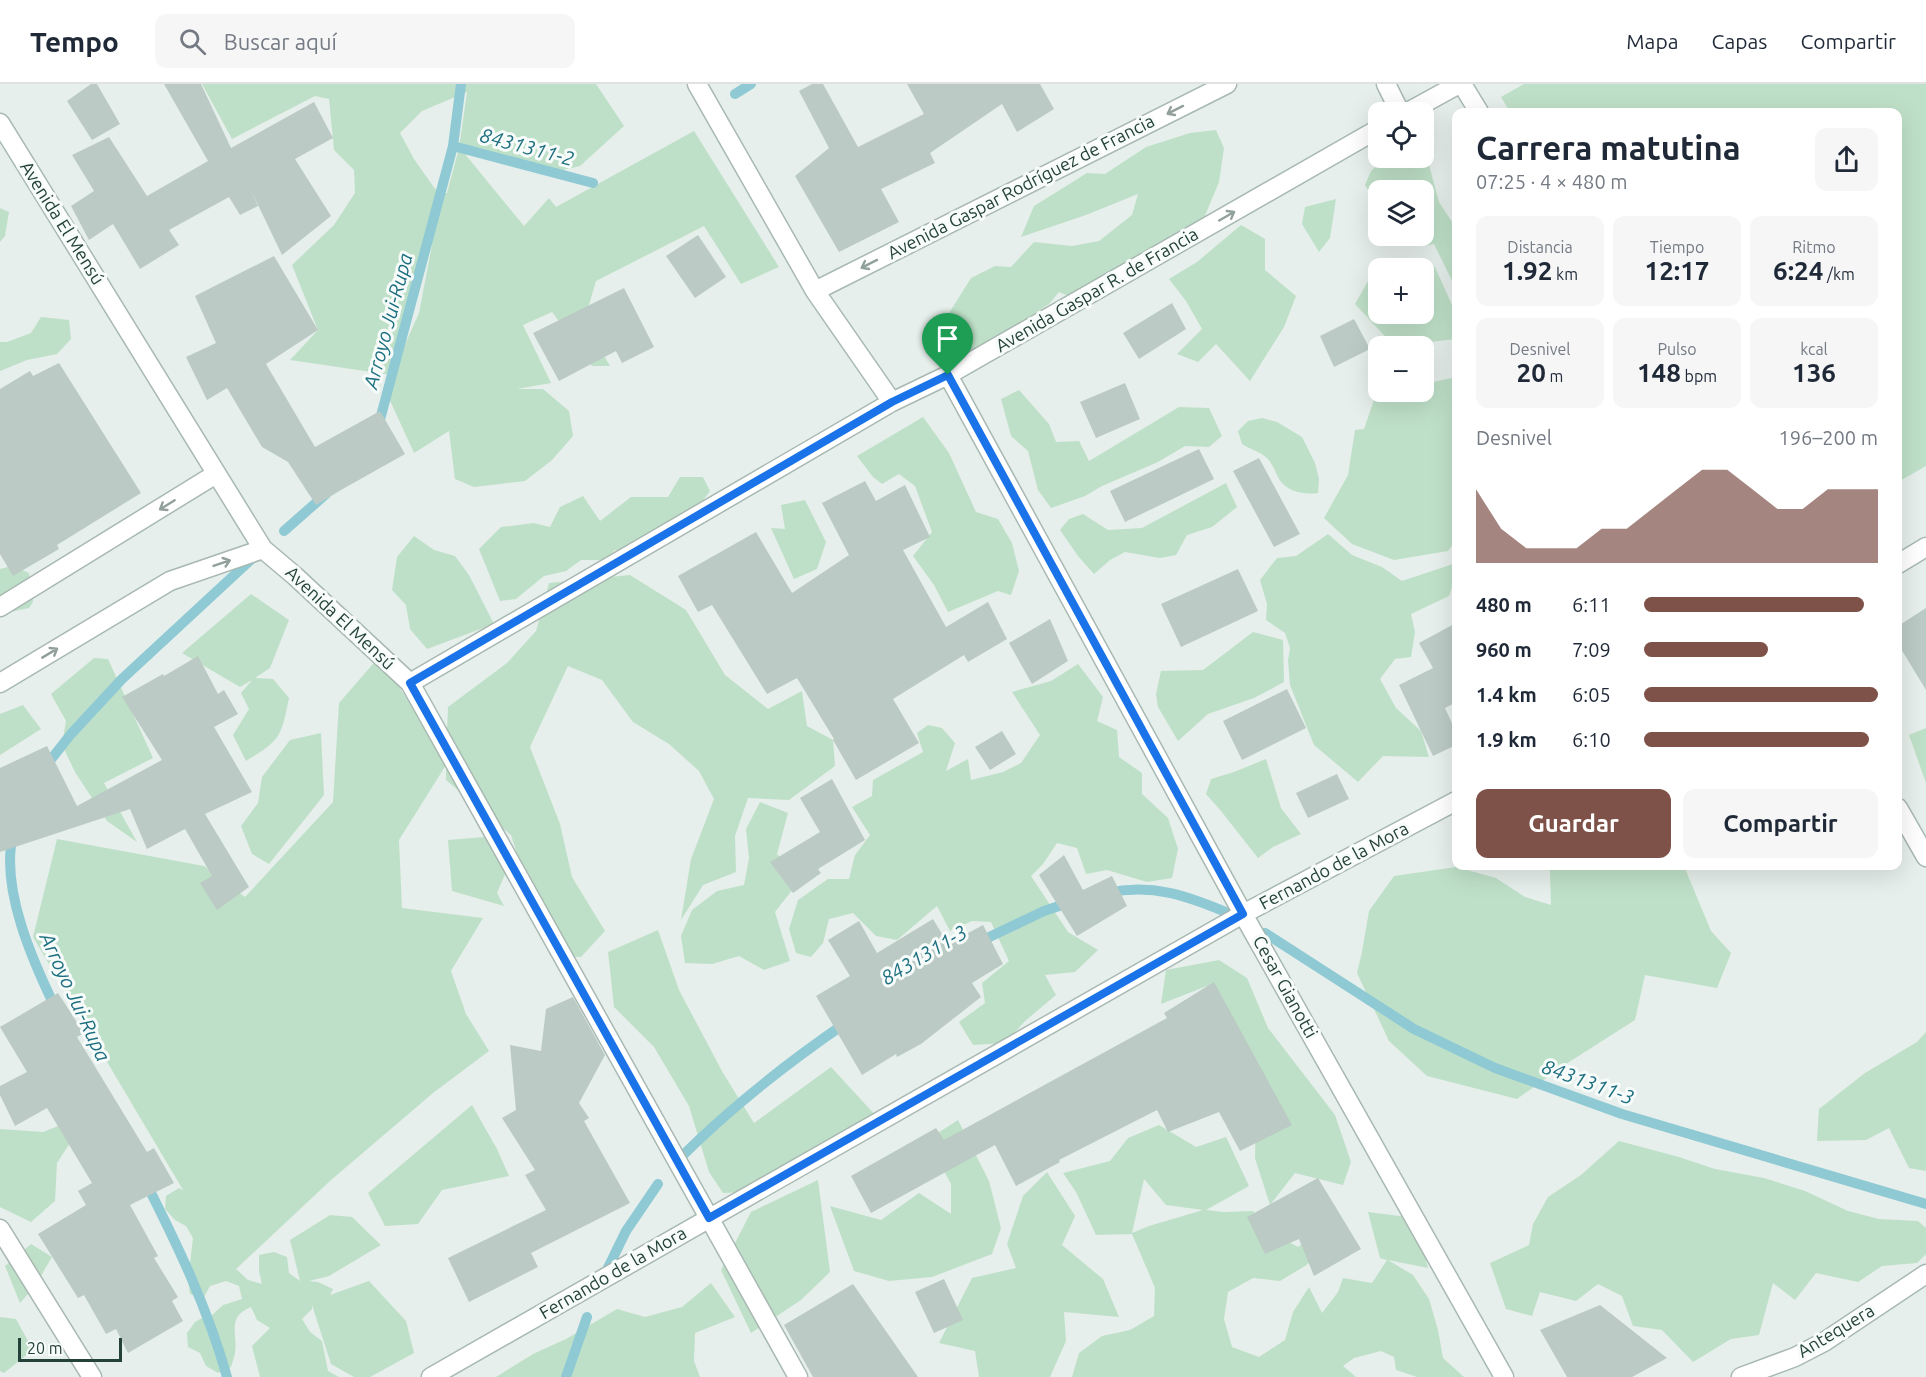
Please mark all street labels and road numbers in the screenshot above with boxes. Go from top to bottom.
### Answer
street label: Avenida Gaspar Rodríguez de Francia [884,110,1157,262]
street label: Avenida El Mensú [17,157,109,288]
street label: Avenida Gaspar R. de Francia [992,223,1201,355]
street label: Avenida El Mensú [282,562,399,673]
street label: Fernando de la Mora [1255,817,1412,913]
street label: Cesar Gianotti [1250,932,1322,1041]
street label: Fernando de la Mora [536,1222,689,1322]
street label: Antequera [1794,1299,1877,1361]

